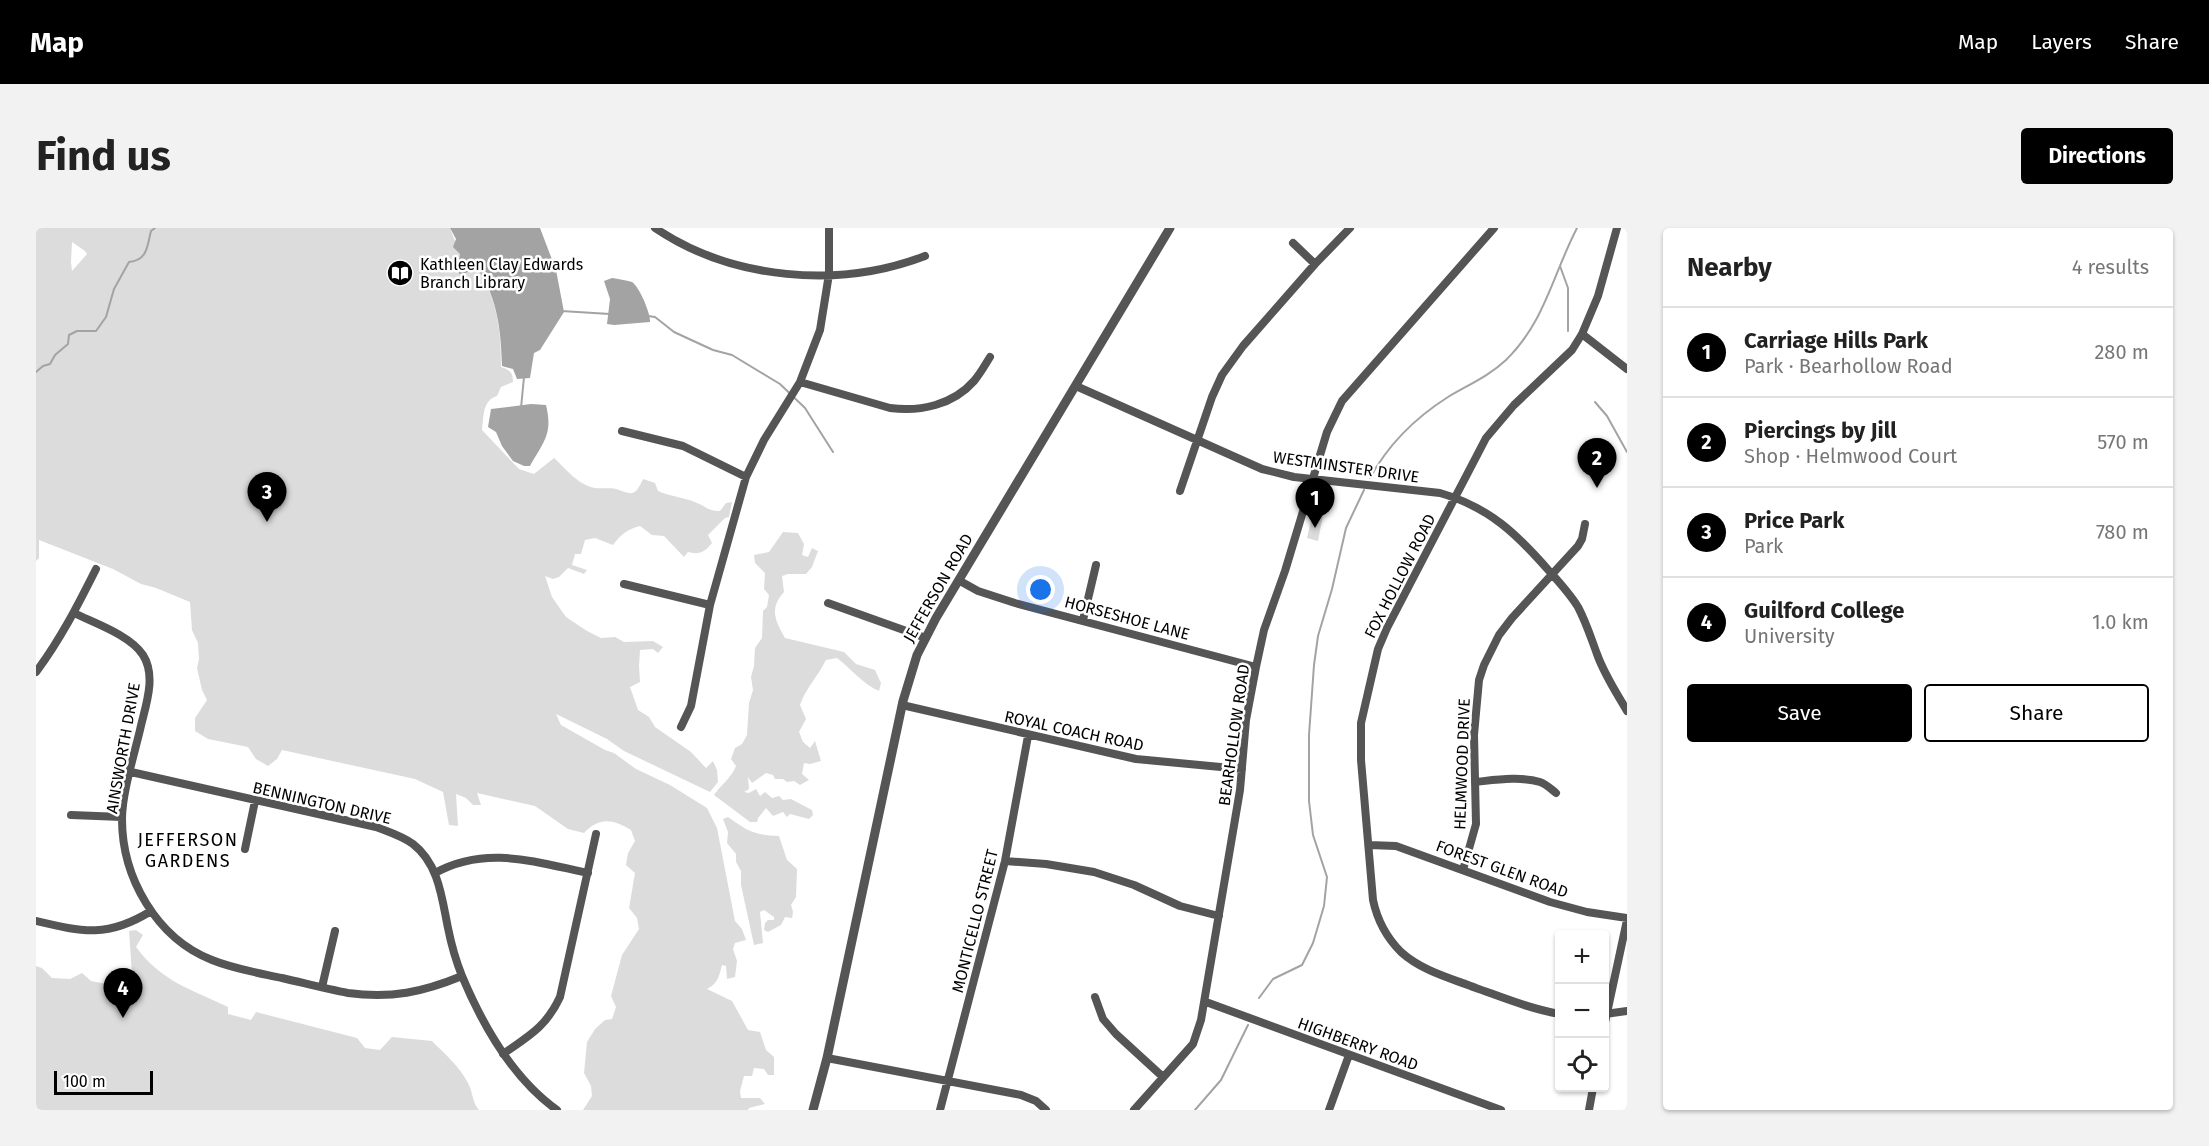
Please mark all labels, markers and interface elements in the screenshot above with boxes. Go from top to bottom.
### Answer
text: Map [30,26,84,59]
text: Map [1958,29,1998,55]
text: Layers [2031,29,2092,55]
text: Share [2125,29,2179,55]
button: Directions [2021,128,2173,184]
text: Find us [36,131,171,181]
text: Nearby [1687,252,1772,283]
place label: Kathleen Clay Edwards Branch Library [420,255,583,292]
text: 4 results [2072,255,2149,279]
library icon: Kathleen Clay Edwards Branch Library [385,258,415,288]
text: Carriage Hills Park [1744,327,1928,354]
text: 1 [1702,340,1711,364]
text: 280 m [2094,340,2149,364]
text: Park · Bearhollow Road [1744,354,1953,378]
text: Piercings by Jill [1744,417,1897,444]
text: 2 [1701,430,1712,454]
text: 570 m [2097,430,2149,454]
pin: 2 [1578,438,1616,488]
text: Shop · Helmwood Court [1744,444,1957,468]
street label: WESTMINSTER DRIVE [1272,447,1420,487]
pin: 3 [248,472,286,522]
pin: 1 [1296,478,1334,528]
text: Price Park [1744,507,1844,534]
street label: FOX HOLLOW ROAD [1360,511,1440,641]
text: 3 [1701,520,1712,544]
text: 780 m [2096,520,2149,544]
street label: JEFFERSON ROAD [899,530,977,646]
text: Park [1744,534,1783,558]
your location [1026,575,1055,604]
street label: HORSESHOE LANE [1062,592,1192,644]
text: Guilford College [1744,597,1905,624]
text: 4 [1701,610,1712,634]
text: 1.0 km [2092,610,2149,634]
text: University [1744,624,1835,648]
street label: BEARHOLLOW ROAD [1215,663,1253,807]
street label: AINSWORTH DRIVE [102,681,144,815]
button: Save [1687,684,1912,742]
button: Share [1924,684,2149,742]
street label: HELMWOOD DRIVE [1450,698,1474,830]
street label: ROYAL COACH ROAD [1003,707,1145,755]
street label: BENNINGTON DRIVE [251,778,393,828]
district label: JEFFERSON GARDENS [137,829,239,872]
street label: FOREST GLEN ROAD [1433,836,1571,902]
street label: MONTICELLO STREET [948,847,1002,995]
map controls [1555,930,1609,1092]
button: + [1555,930,1609,984]
pin: 4 [104,968,142,1018]
button: − [1555,984,1609,1038]
street label: HIGHBERRY ROAD [1295,1013,1421,1075]
button: locate [1555,1038,1609,1092]
scale bar [54,1068,153,1096]
text: 100 m [63,1072,106,1091]

